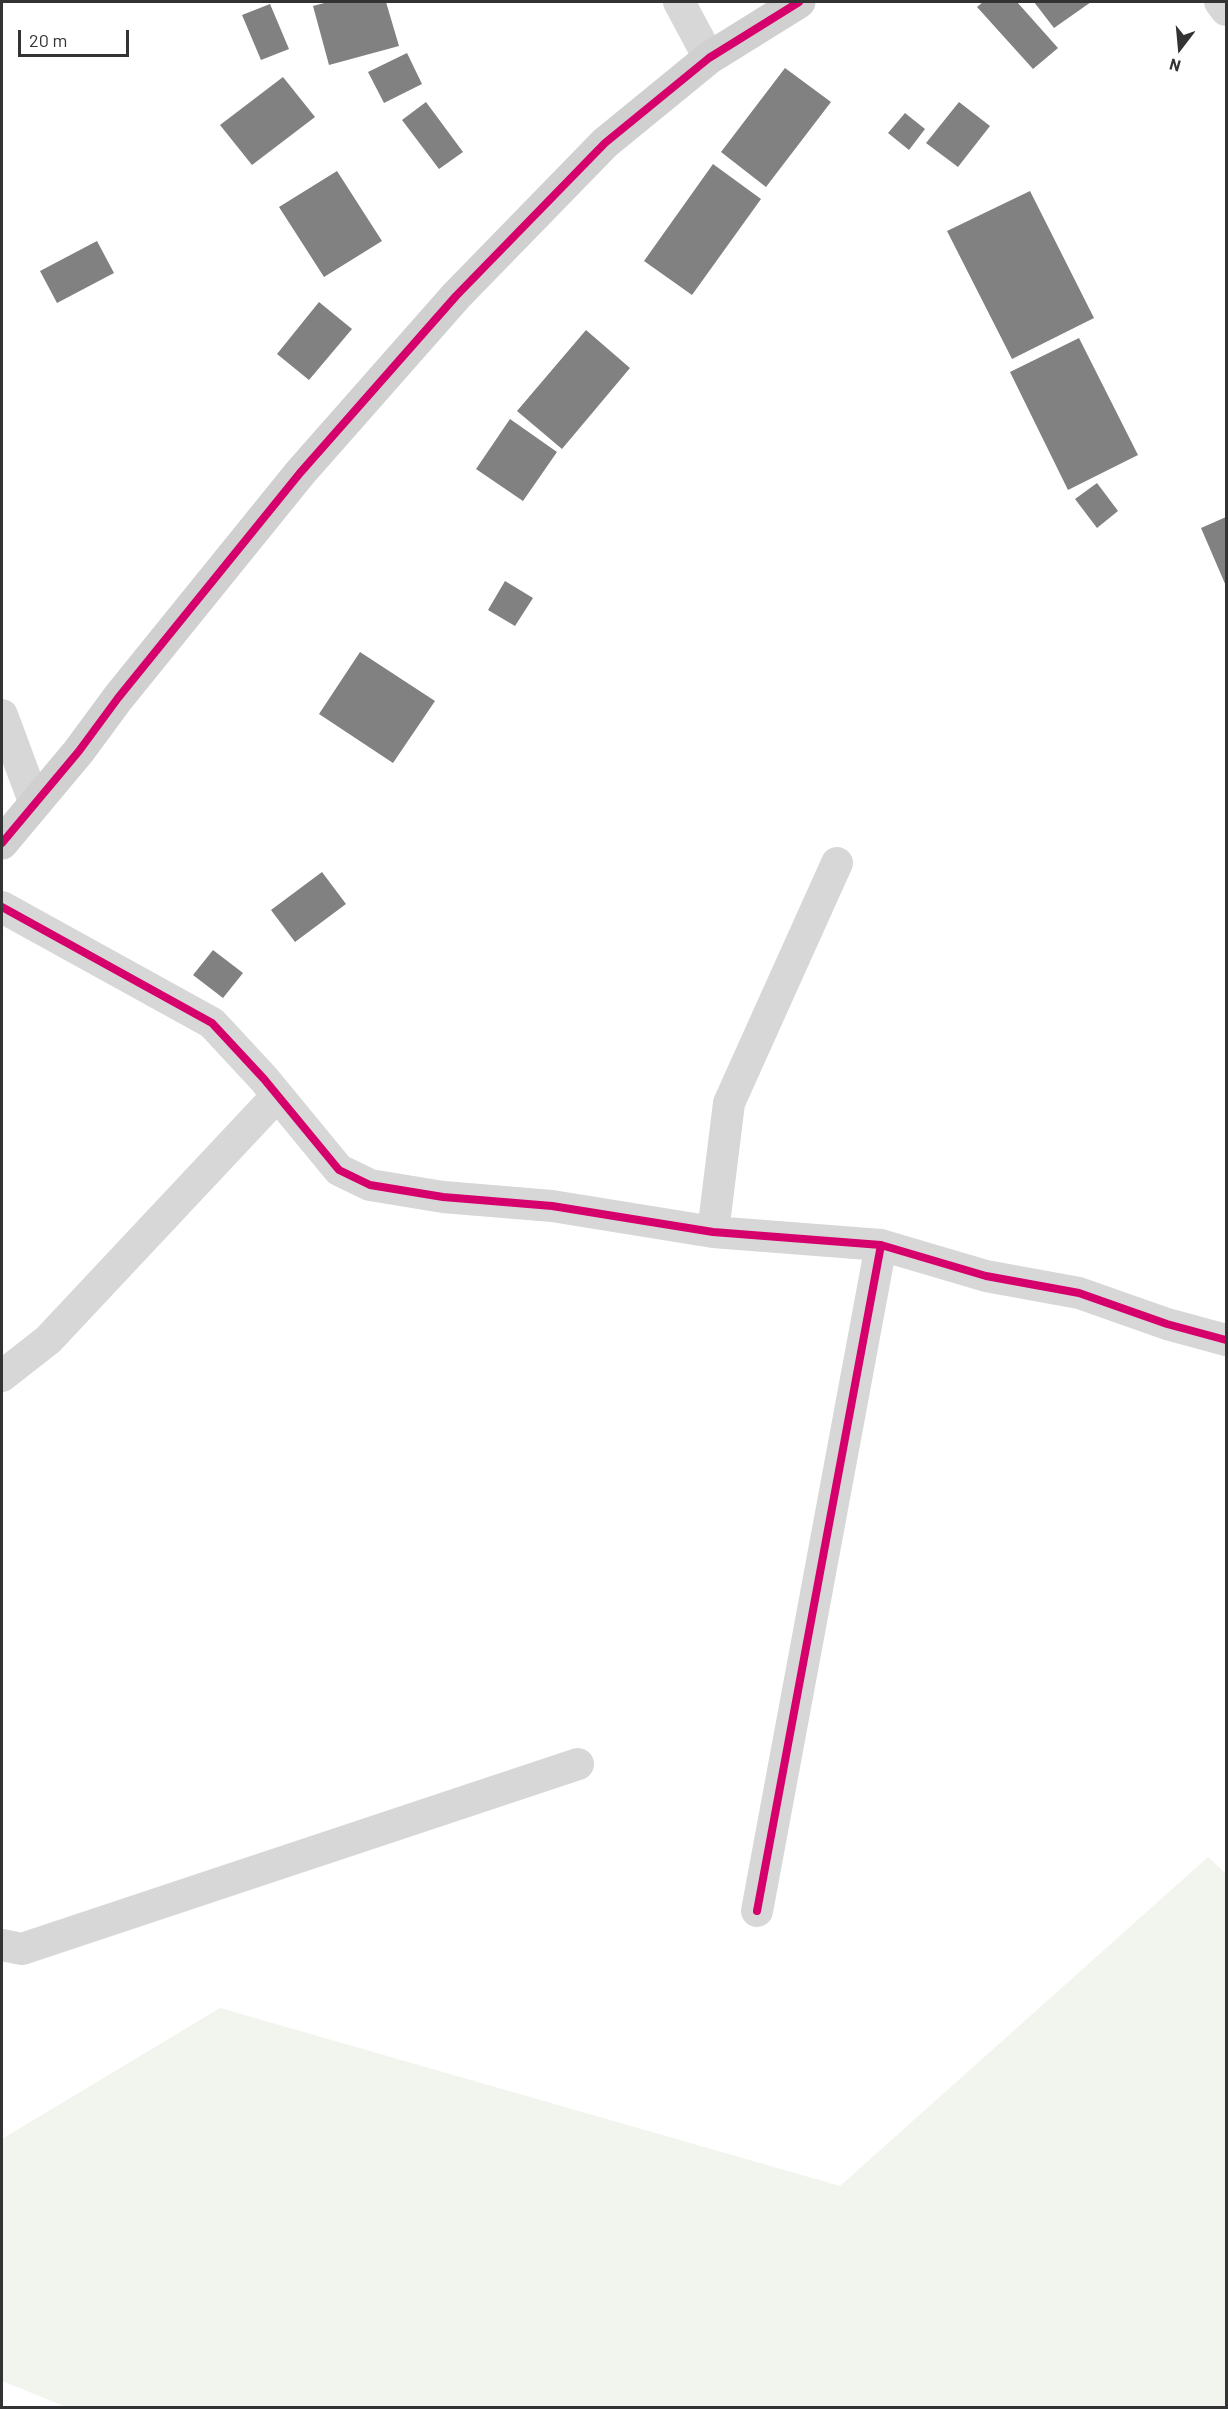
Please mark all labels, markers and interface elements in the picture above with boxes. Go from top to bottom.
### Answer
scale bar [21,18,132,56]
north arrow [1150,18,1210,78]
text: 20 m [29,29,67,51]
text: N [1167,55,1183,76]

